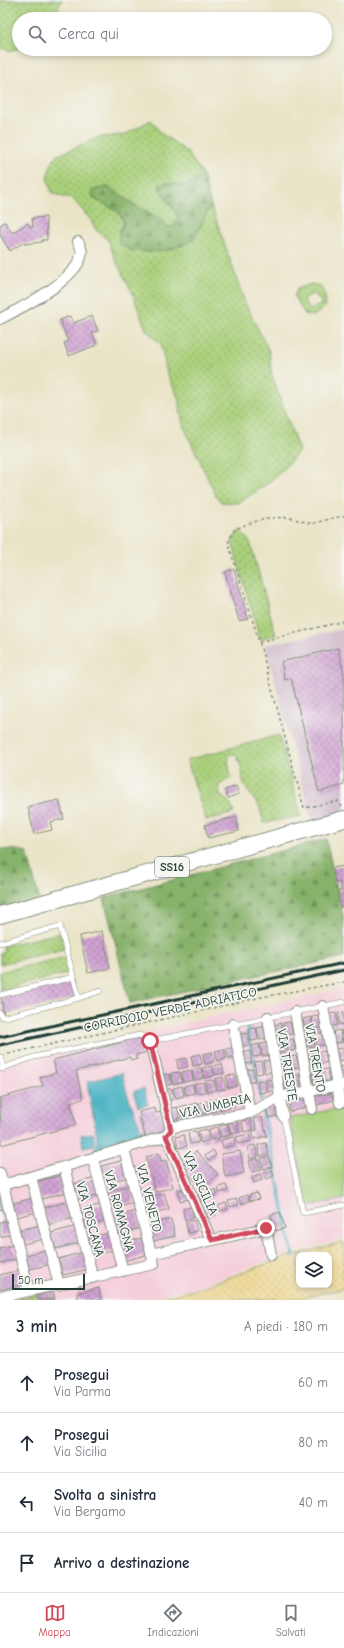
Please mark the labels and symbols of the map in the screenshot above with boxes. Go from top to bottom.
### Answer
road number: SS16 [155,857,189,877]
street label: CORRIDOIO VERDE ADRIATICO [82,984,258,1035]
street label: VIA TRENTO [302,1023,329,1094]
street label: VIA TRIESTE [274,1028,301,1103]
route start [141,1032,159,1050]
street label: VIA UMBRIA [178,1090,252,1121]
street label: VIA SICILIA [180,1149,221,1218]
street label: VIA VENETO [134,1163,165,1234]
street label: VIA ROMAGNA [101,1169,138,1254]
street label: VIA TOSCANA [73,1180,108,1259]
route end [257,1219,275,1237]
scale bar [12,1272,85,1291]

